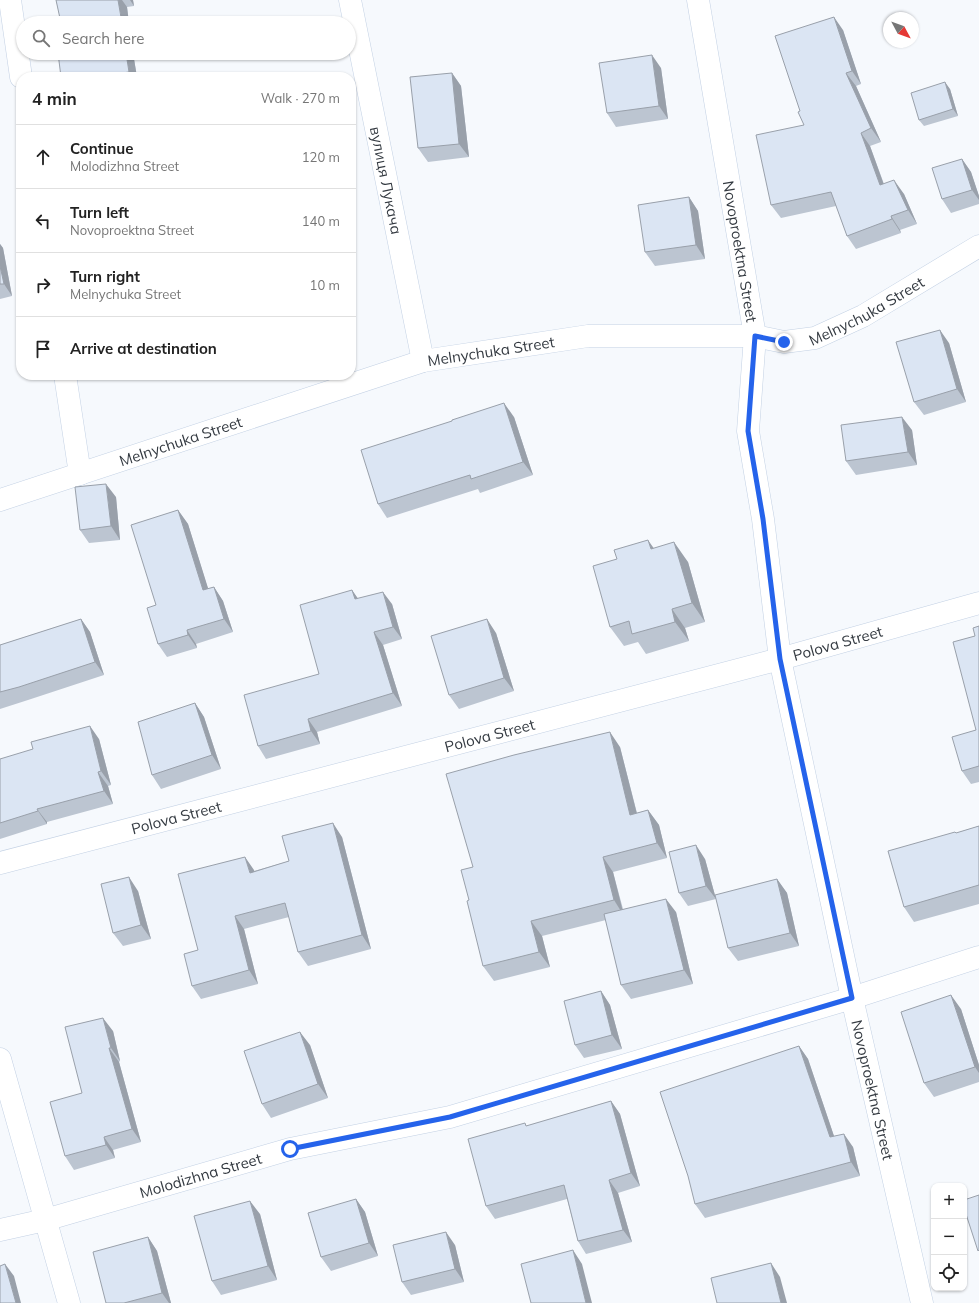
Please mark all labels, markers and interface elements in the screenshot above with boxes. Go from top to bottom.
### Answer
north arrow [883,12,919,48]
search box [16,16,356,60]
icon: search [30,27,52,49]
text: Search here [62,29,144,48]
text: 4 min [32,88,77,109]
text: Walk · 270 m [261,90,340,106]
street label: вулиця Лукача [366,125,407,236]
text: Continue [70,139,133,158]
icon: ahead [32,146,54,168]
text: 120 m [302,149,340,165]
text: Molodizhna Street [70,158,179,174]
street label: Novoproektna Street [719,179,762,324]
text: Turn left [70,203,129,222]
icon: left [32,210,54,232]
text: 140 m [302,213,340,229]
text: Novoproektna Street [70,222,194,238]
text: Turn right [70,267,140,286]
street label: Melnychuka Street [805,272,927,349]
icon: right [32,274,54,296]
text: 10 m [310,277,340,293]
text: Melnychuka Street [70,286,181,302]
street label: Melnychuka Street [426,332,556,370]
route end [775,333,793,351]
icon: arrive [32,338,54,360]
text: Arrive at destination [70,339,217,358]
street label: Melnychuka Street [117,412,244,470]
street label: Polova Street [790,621,885,664]
street label: Polova Street [442,714,537,756]
street label: Polova Street [129,796,223,838]
street label: Novoproektna Street [848,1018,898,1162]
route start [281,1140,299,1158]
street label: Molodizhna Street [137,1148,264,1202]
map controls [931,1183,967,1291]
button: + [931,1183,967,1219]
button: − [931,1219,967,1255]
button: locate [931,1255,967,1291]

